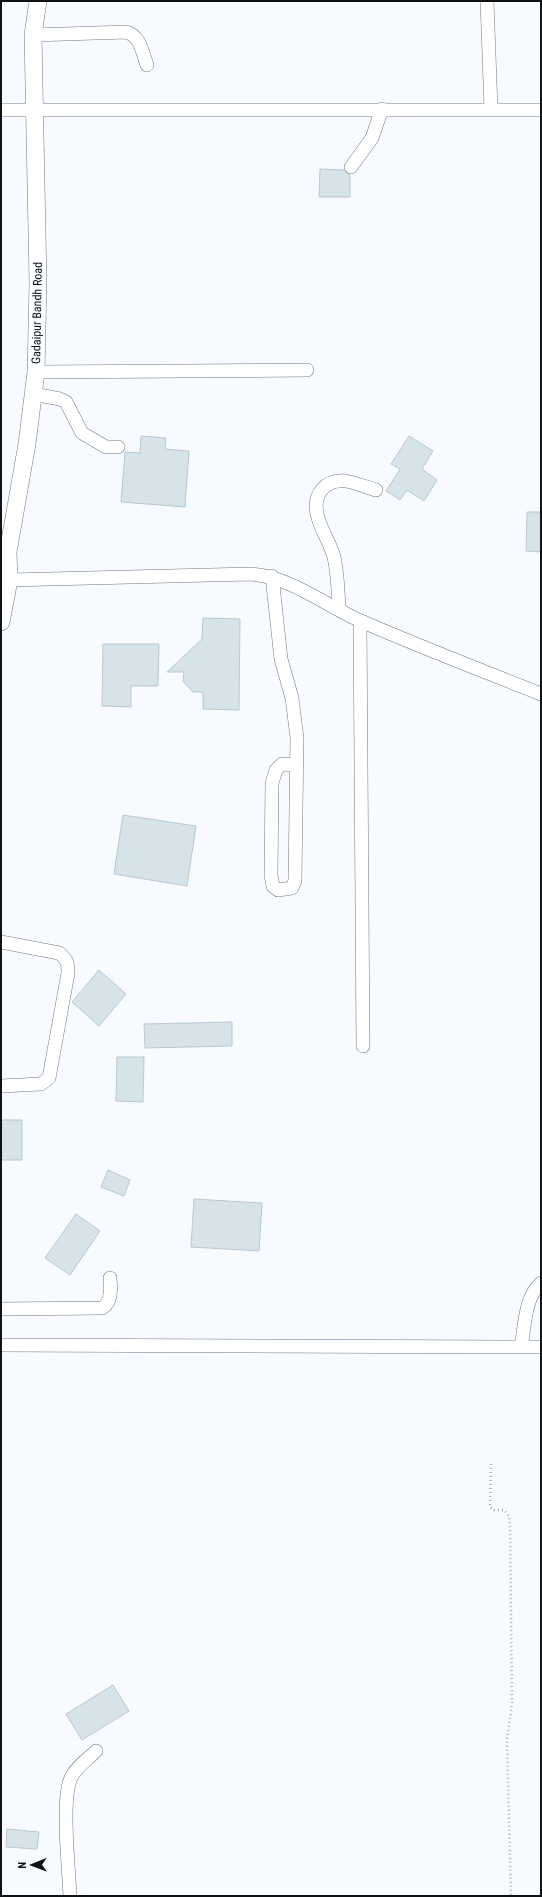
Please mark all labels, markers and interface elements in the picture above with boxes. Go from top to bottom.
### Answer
street label: Gadaipur Bandh Road [29,262,45,364]
north arrow [12,1845,52,1885]
text: N [16,1861,29,1869]

